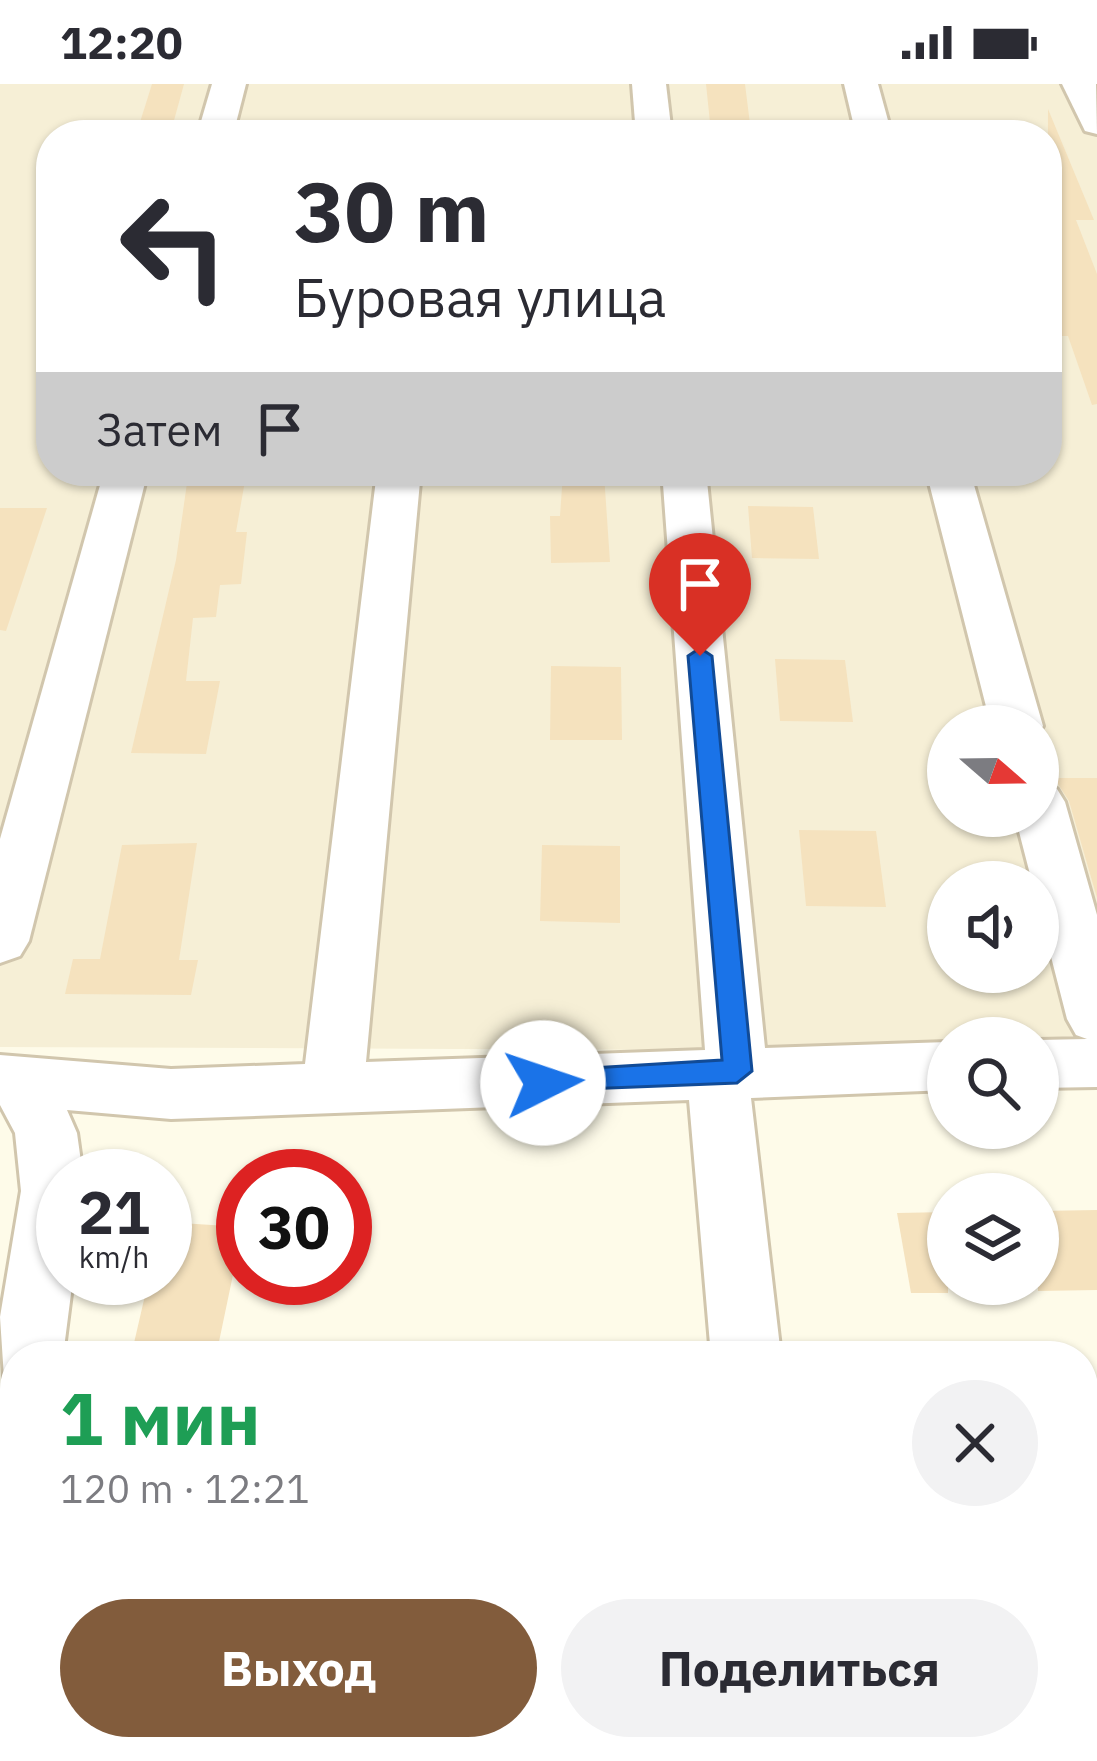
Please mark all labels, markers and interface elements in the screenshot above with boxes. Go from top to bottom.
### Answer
text: 12:20 [60,13,183,71]
text: 30 m [294,156,490,265]
icon: left [96,168,252,324]
text: Буровая улица [294,262,666,332]
icon: arrive [247,396,313,462]
text: Затем [96,400,223,458]
pin [649,533,751,656]
icon: arrive [667,551,733,617]
north arrow [927,705,1059,837]
map controls [927,705,1059,1305]
button: sound [927,861,1059,993]
button: search [927,1017,1059,1149]
position arrow [480,1020,606,1146]
speed limit sign: 30 [216,1149,372,1305]
text: 21 [78,1172,150,1251]
button: layers [927,1173,1059,1305]
text: km/h [79,1237,149,1276]
text: 1 мин [60,1371,261,1465]
button: close [912,1380,1038,1506]
text: 120 m · 12:21 [60,1463,310,1514]
button: Выход [60,1599,537,1737]
button: Поделиться [561,1599,1038,1737]

